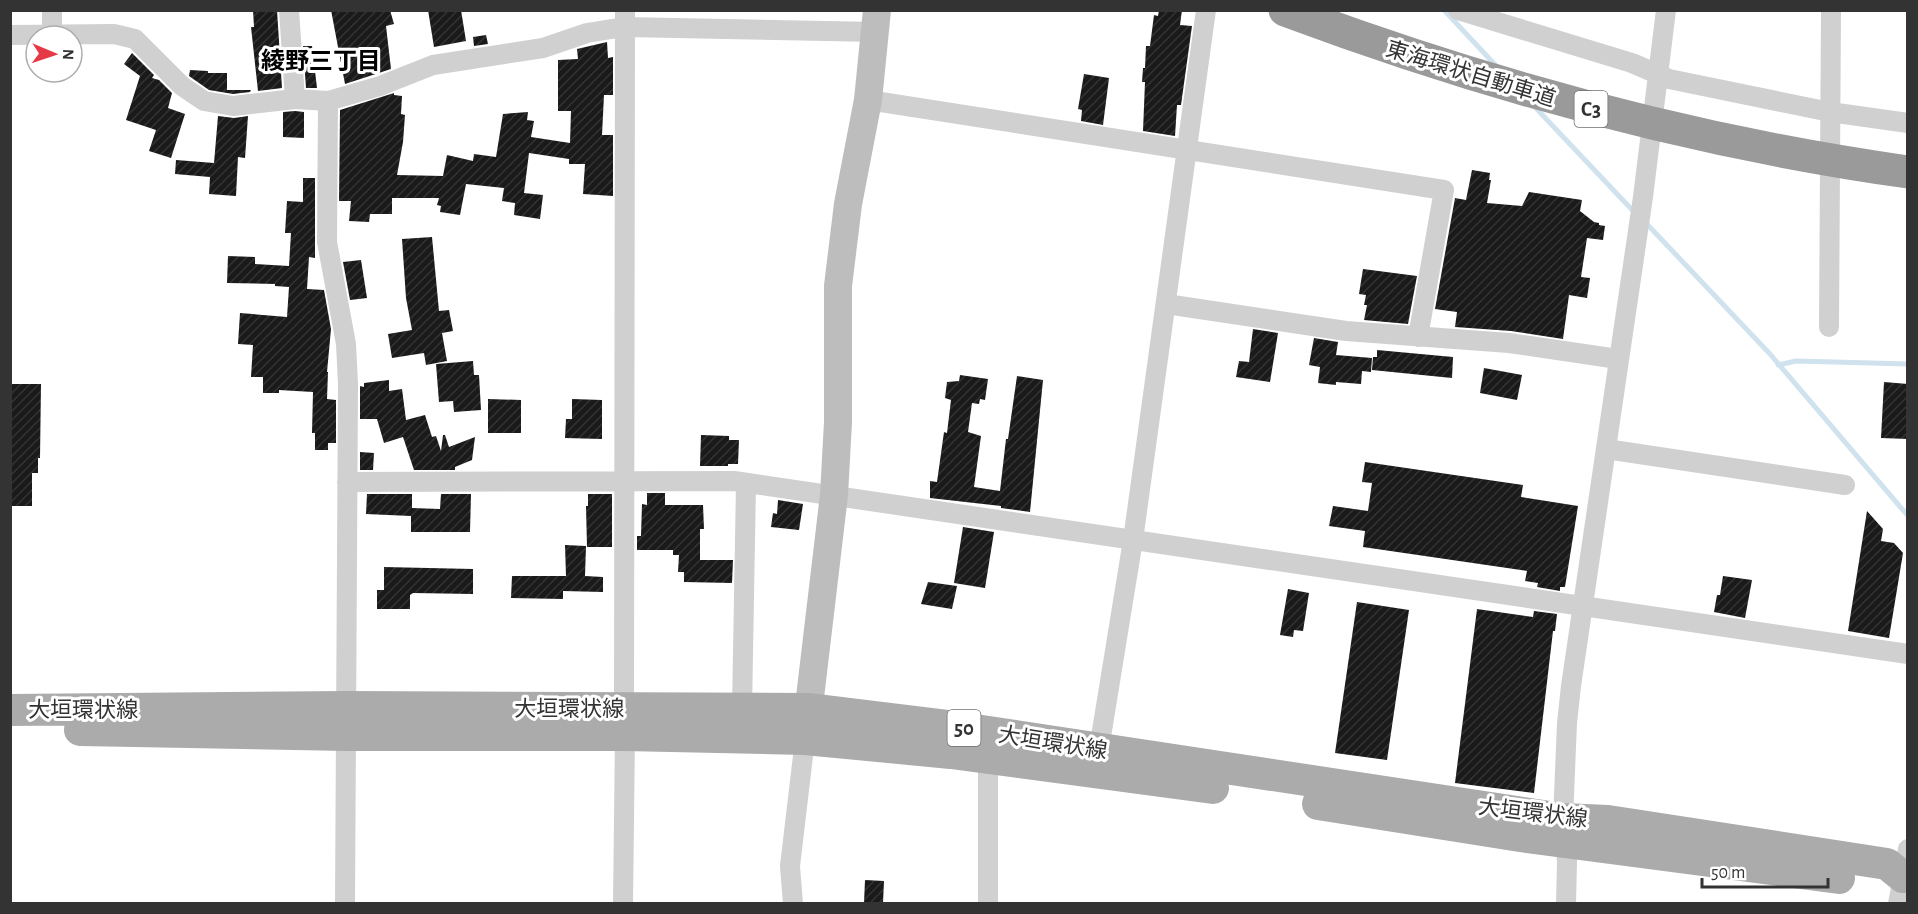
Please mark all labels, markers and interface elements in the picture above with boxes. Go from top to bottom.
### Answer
north arrow [24,24,84,84]
street label: 東海環状自動車道 [1383,37,1558,110]
district label: 綾野三丁目 [261,48,381,74]
text: N [60,49,76,60]
road number: C3 [1574,91,1608,127]
street label: 大垣環状線 [514,697,624,720]
street label: 大垣環状線 [28,698,138,721]
road number: 50 [948,710,980,746]
street label: 大垣環状線 [997,723,1109,762]
street label: 大垣環状線 [1477,794,1589,831]
scale bar [1702,851,1828,889]
text: 50 m [1711,864,1745,882]

